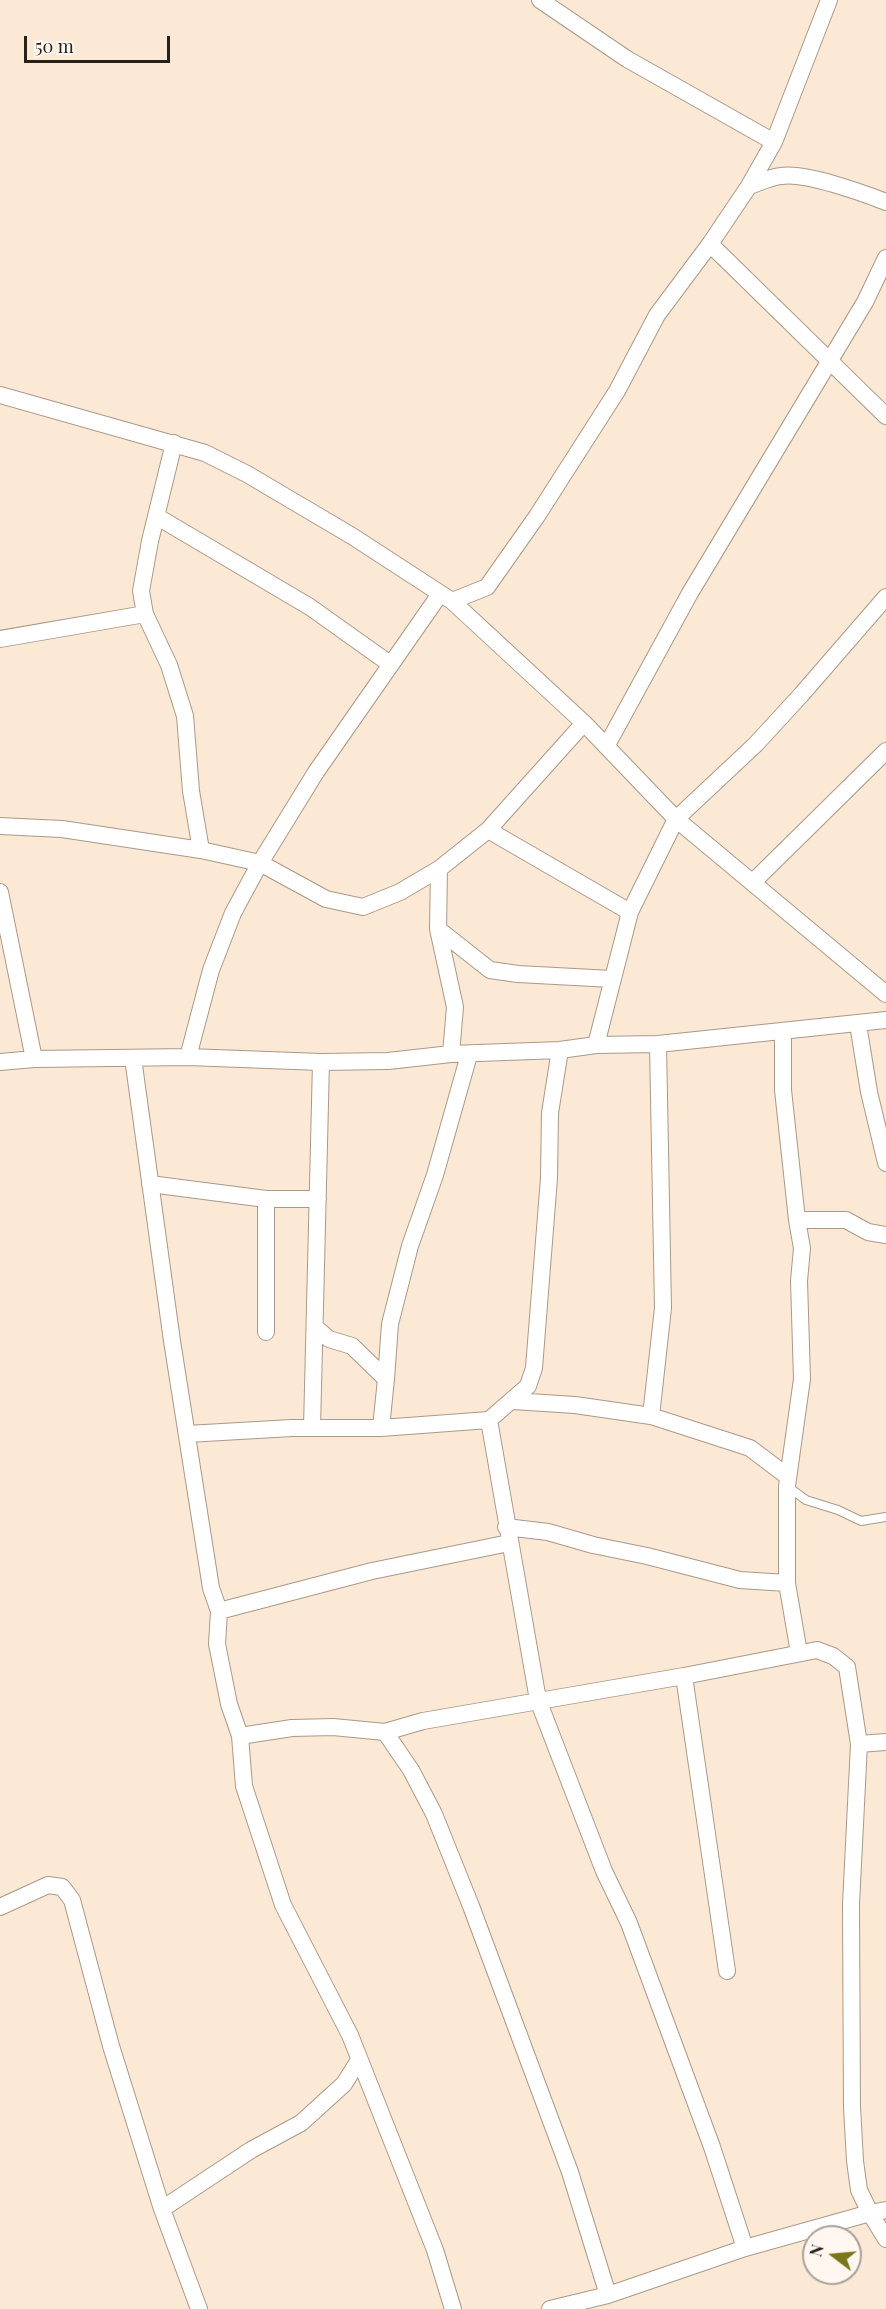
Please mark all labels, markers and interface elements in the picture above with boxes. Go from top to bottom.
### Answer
scale bar [27,24,172,62]
text: 50 m [35,34,74,58]
north arrow [802,2225,862,2285]
text: N [804,2242,828,2259]

